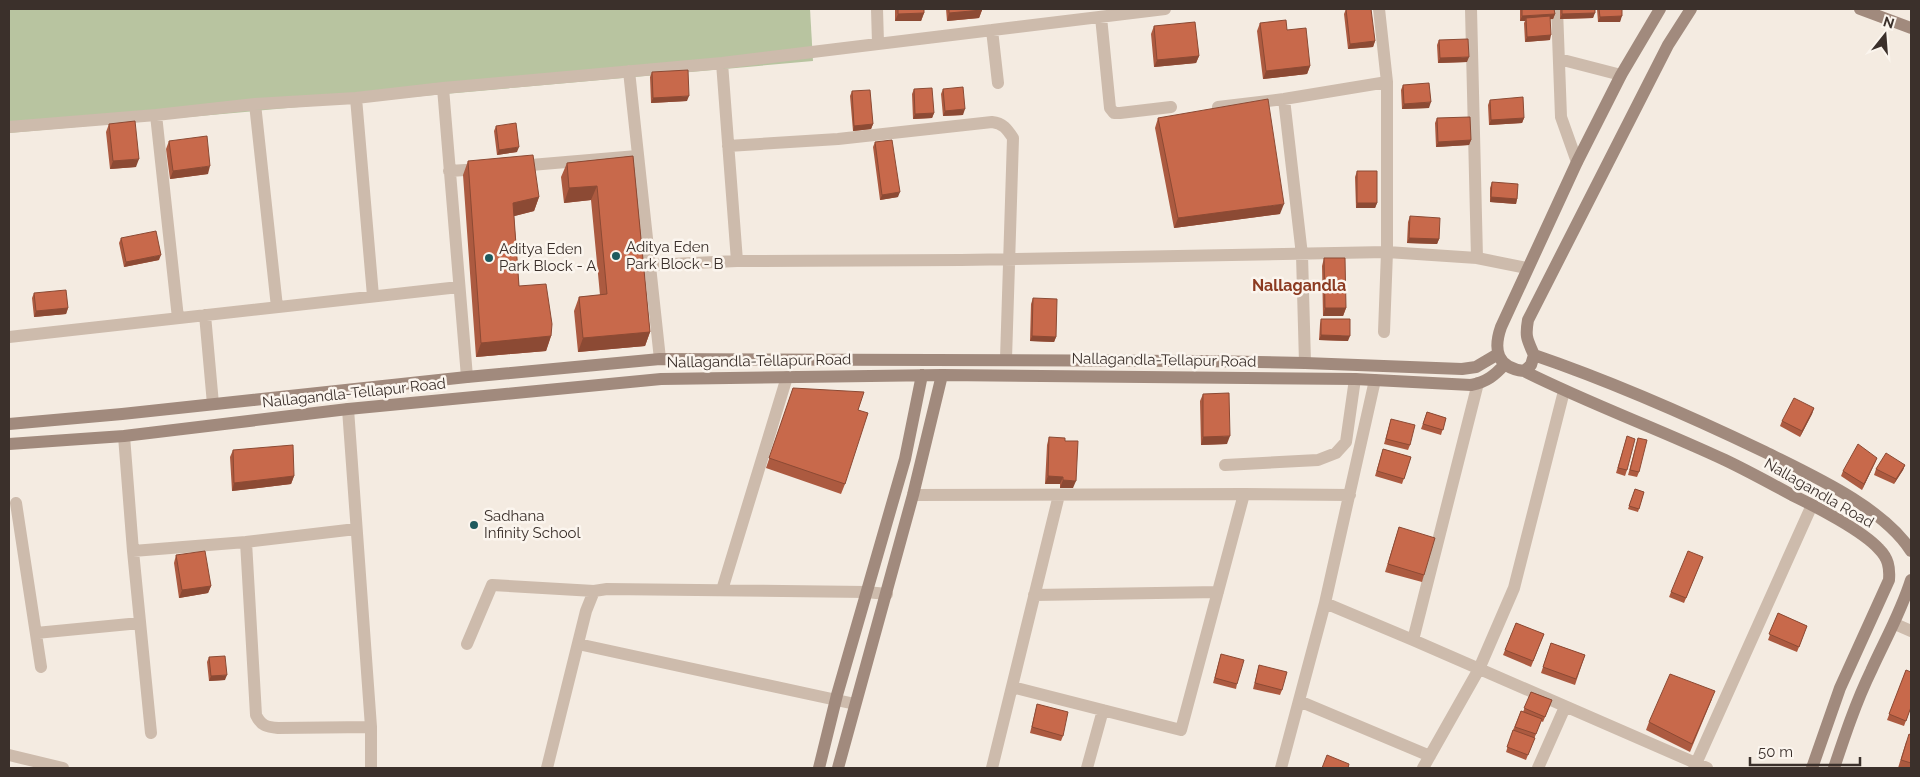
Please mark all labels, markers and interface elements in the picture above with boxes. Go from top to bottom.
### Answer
north arrow [1860,10,1910,60]
text: N [1881,13,1896,32]
place label: Aditya Eden Park Block - B [626,238,724,273]
place label: Aditya Eden Park Block - A [499,240,596,275]
marker: Aditya Eden Park Block - B [610,250,622,262]
marker: Aditya Eden Park Block - A [483,252,495,264]
district label: Nallagandla [1252,276,1346,295]
street label: Nallagandla-Tellapur Road [1072,349,1256,371]
street label: Nallagandla-Tellapur Road [667,350,851,372]
street label: Nallagandla-Tellapur Road [261,374,447,412]
street label: Nallagandla Road [1761,454,1877,532]
place label: Sadhana Infinity School [484,507,581,542]
marker: Sadhana Infinity School [468,519,480,531]
scale bar [1750,734,1860,766]
text: 50 m [1758,743,1793,761]

